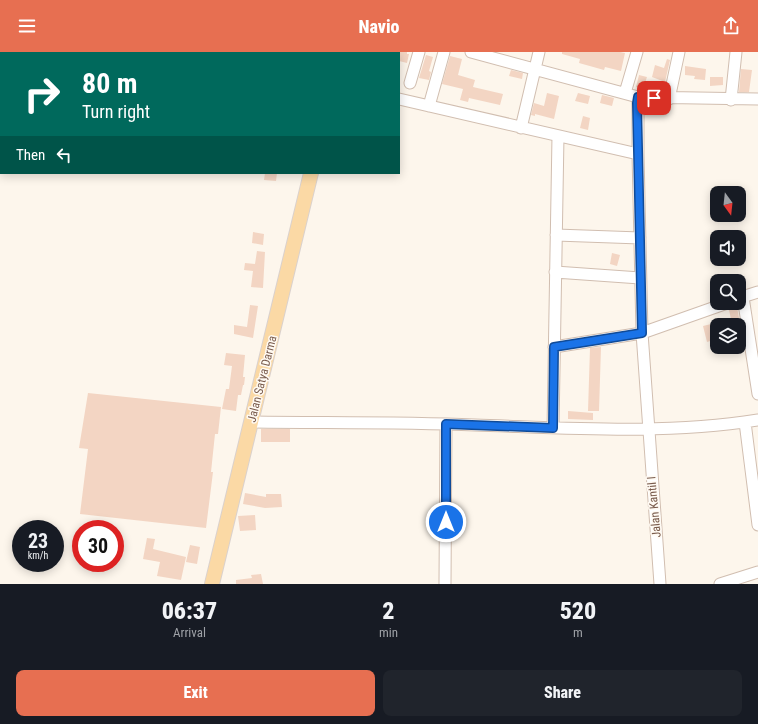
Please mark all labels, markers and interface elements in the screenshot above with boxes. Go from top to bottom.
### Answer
icon: menu [16,15,38,37]
icon: share [720,15,742,37]
text: Navio [358,16,400,37]
text: 80 m [82,67,138,100]
icon: right [16,68,68,120]
pin [637,81,671,115]
icon: arrive [643,87,665,109]
text: Turn right [82,101,150,122]
icon: left [53,144,75,166]
text: Then [16,146,45,164]
north arrow [710,186,746,222]
map controls [710,186,746,354]
button: sound [710,230,746,266]
button: search [710,274,746,310]
button: layers [710,318,746,354]
street label: Jalan Satya Darma [244,334,280,424]
street label: Jalan Kantil I [644,476,664,538]
position arrow [425,501,467,543]
speed limit sign: 30 [72,520,124,572]
text: 23 [28,529,48,553]
text: km/h [28,550,48,561]
text: 06:37 [162,597,217,625]
text: 2 [382,597,395,625]
text: 520 [560,597,596,625]
text: Arrival [173,625,206,640]
text: min [379,625,398,640]
text: m [573,625,583,640]
button: Exit [16,670,375,716]
button: Share [383,670,742,716]

